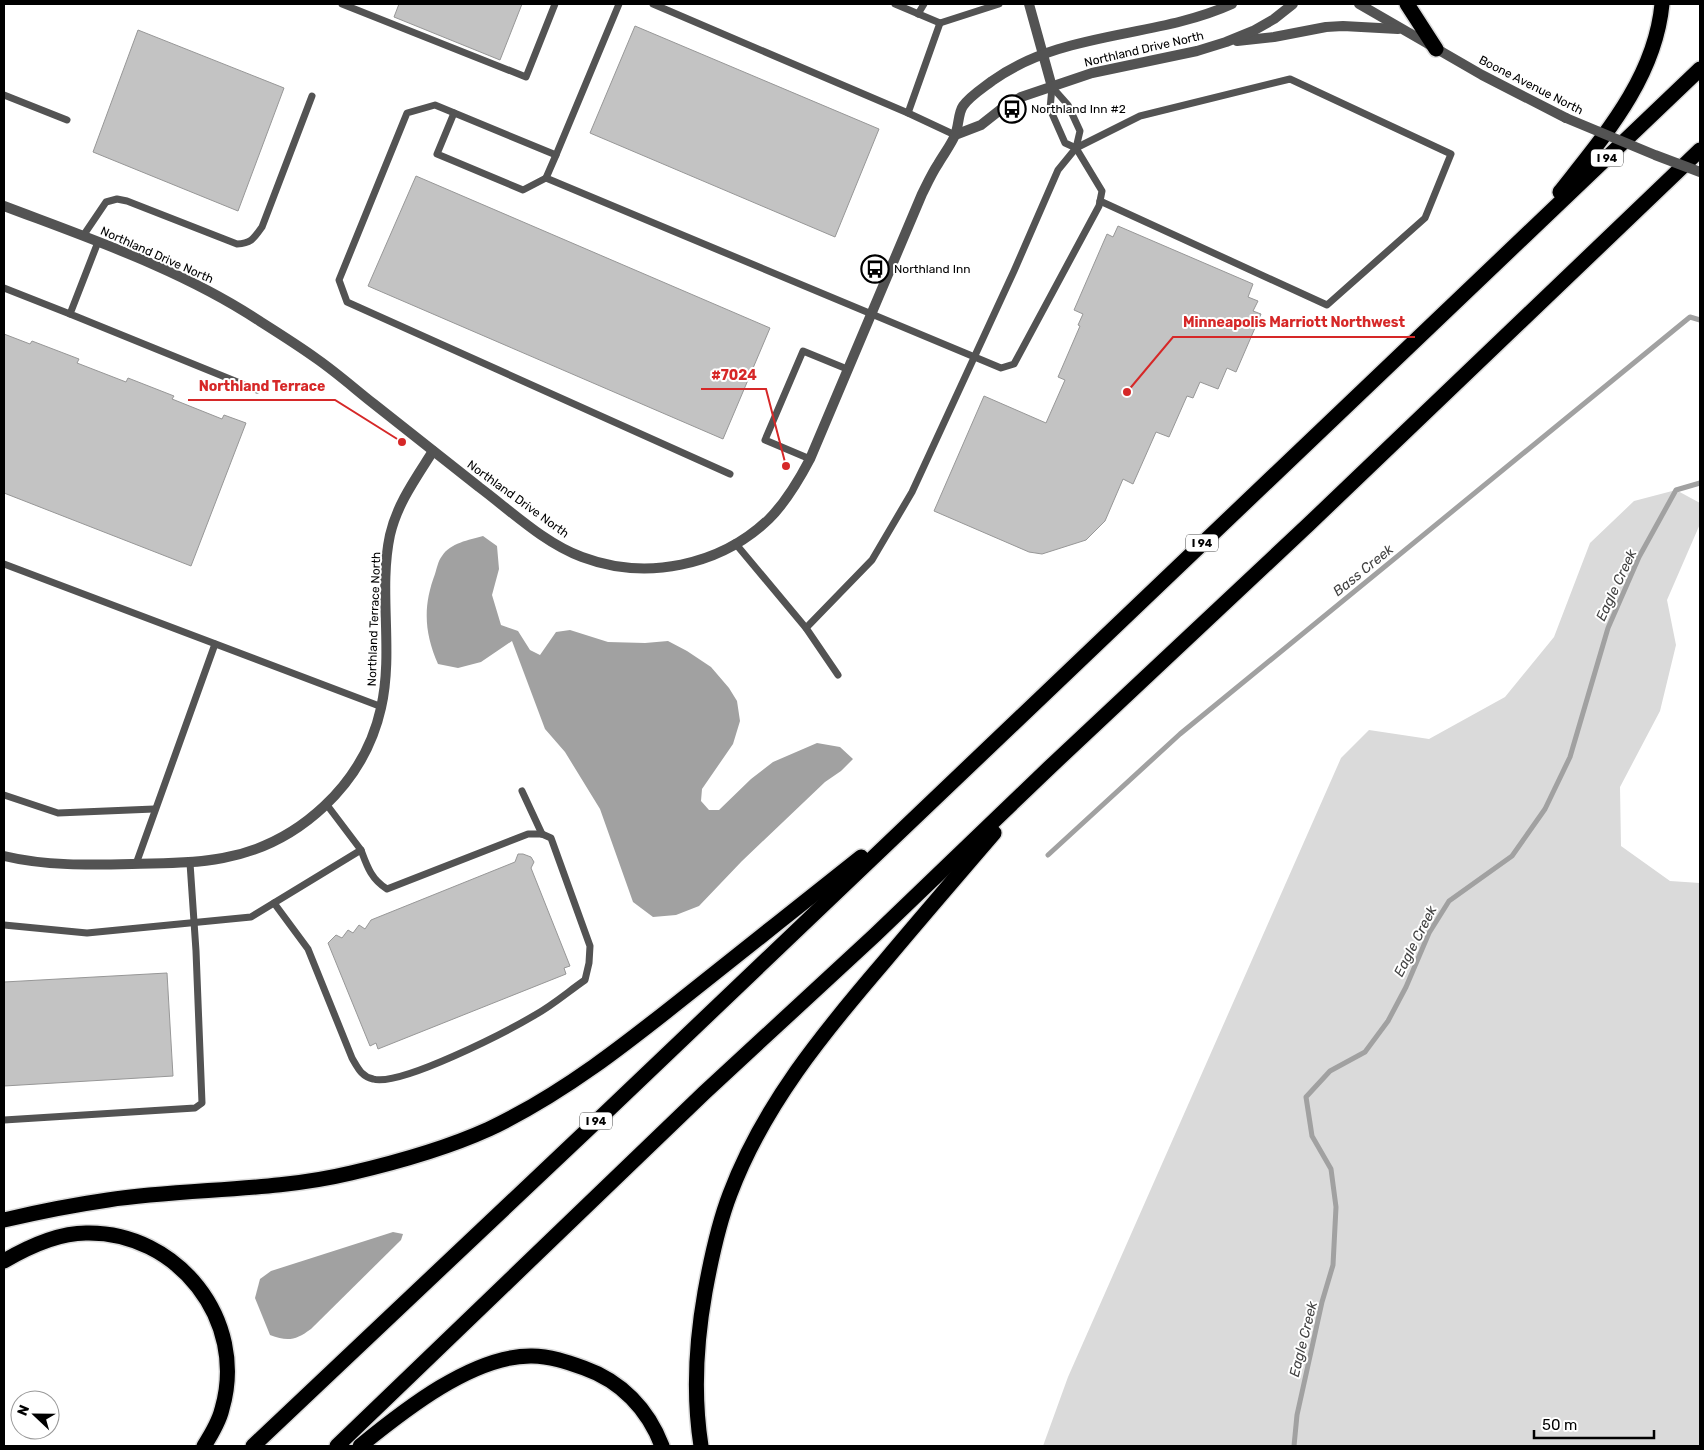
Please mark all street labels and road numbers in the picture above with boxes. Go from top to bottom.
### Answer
street label: Northland Drive North [1083,28,1205,70]
street label: Boone Avenue North [1477,53,1585,117]
road number: I 94 [1591,150,1623,167]
street label: Northland Drive North [98,224,216,286]
street label: Northland Drive North [464,457,572,541]
road number: I 94 [1186,534,1218,552]
street label: Northland Terrace North [365,551,383,687]
road number: I 94 [580,1112,612,1130]

